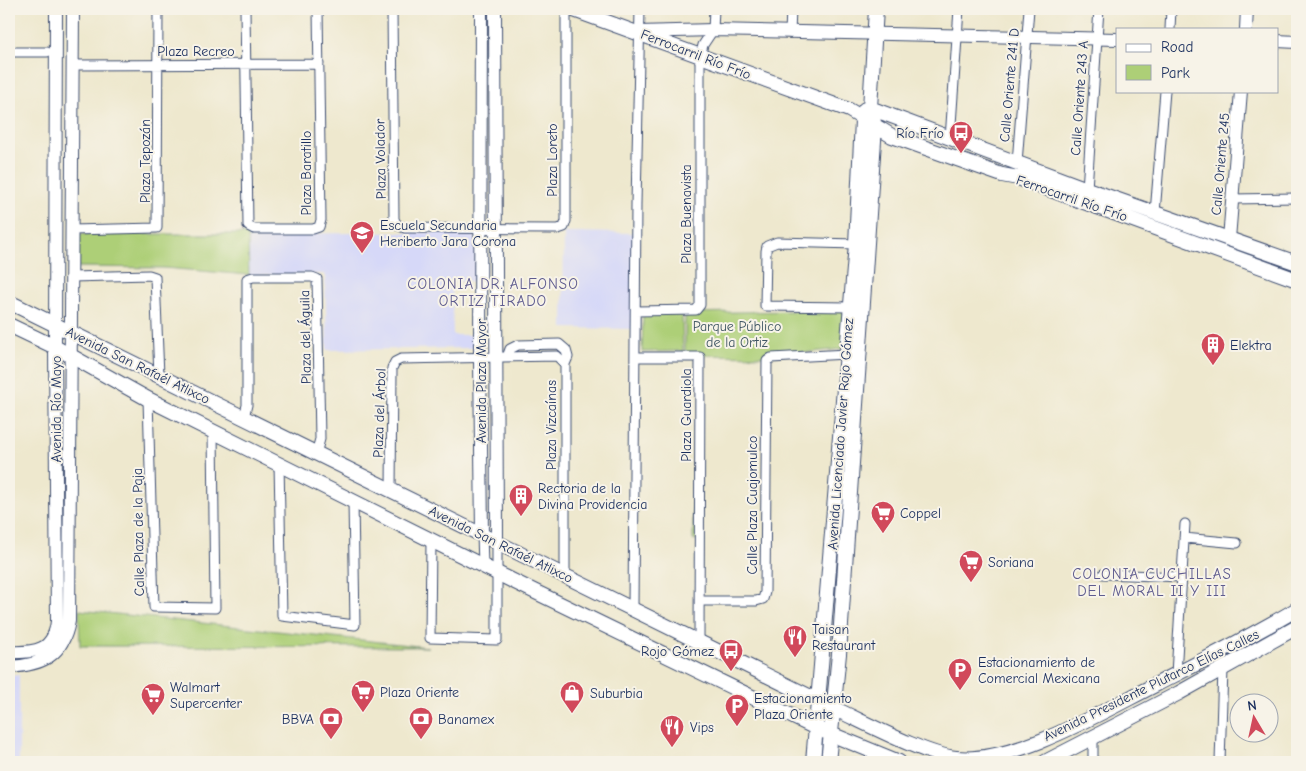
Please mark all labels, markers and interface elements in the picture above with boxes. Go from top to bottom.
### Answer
street label: Ferrocarril Río Frío [638,26,753,83]
street label: Calle Oriente 241 D [996,27,1023,143]
legend [1116,28,1278,92]
text: Road [1161,38,1193,56]
street label: Calle Oriente 243 A [1067,40,1092,156]
street label: Plaza Recreo [157,43,235,60]
text: Park [1161,64,1190,82]
street label: Calle Oriente 245 [1208,112,1233,216]
street label: Plaza Volador [371,118,390,199]
street label: Plaza Tepozán [137,119,154,203]
bus stop icon: Río Frío [948,120,974,154]
street label: Plaza Loreto [544,123,561,197]
place label: Río Frío [896,125,944,142]
street label: Plaza Baratillo [298,131,315,215]
street label: Plaza Buenavista [678,164,695,264]
street label: Ferrocarril Río Frío [1014,171,1130,225]
place label: Escuela Secundaria Heriberto Jara Corona [380,217,516,250]
school or university icon: Escuela Secundaria Heriberto Jara Corona [349,220,375,254]
district label: COLONIA DR. ALFONSO ORTIZ TIRADO [407,275,579,310]
street label: Plaza del Águila [296,290,315,384]
street label: Avenida Plaza Mayor [473,318,490,443]
park label: Parque Público de la Ortiz [693,318,781,351]
street label: Avenida Licenciado Javier Rojo Gómez [824,318,857,550]
street label: Avenida San Rafaél Atlixco [63,323,213,408]
building icon: Elektra [1200,332,1226,366]
place label: Elektra [1230,337,1272,354]
street label: Avenida Río Mayo [48,356,65,463]
street label: Plaza del Árbol [369,368,390,458]
street label: Plaza Guardiola [678,368,695,462]
street label: Plaza Vizcaínas [543,380,560,470]
street label: Calle Plaza Cuajomulco [744,435,761,575]
street label: Calle Plaza de la Paja [129,468,148,596]
place label: Rectoria de la Divina Providencia [538,480,647,513]
building icon: Rectoria de la Divina Providencia [508,483,534,517]
supermarket icon: Coppel [870,500,896,534]
street label: Avenida San Rafaél Atlixco [426,502,576,587]
place label: Coppel [900,505,941,522]
supermarket icon: Soriana [958,549,984,583]
place label: Soriana [988,554,1034,571]
district label: COLONIA CUCHILLAS DEL MORAL II Y III [1072,565,1232,600]
place label: Taisan Restaurant [812,621,876,654]
restaurant icon: Taisan Restaurant [782,624,808,658]
street label: Avenida Presidente Plutarco Elías Calles [1041,626,1262,745]
bus stop icon: Rojo Gómez [718,638,744,672]
place label: Rojo Gómez [641,643,714,660]
place label: Estacionamiento de Comercial Mexicana [978,654,1100,687]
parking icon: Estacionamiento de Comercial Mexicana [947,657,973,691]
place label: Walmart Supercenter [170,679,243,712]
supermarket icon: Plaza Oriente [350,679,376,713]
shop icon: Suburbia [559,680,585,714]
supermarket icon: Walmart Supercenter [140,682,166,716]
place label: Plaza Oriente [380,684,459,701]
place label: Suburbia [590,685,643,702]
place label: Estacionamiento Plaza Oriente [754,690,852,723]
parking icon: Estacionamiento Plaza Oriente [724,693,750,727]
north arrow [1228,694,1278,744]
text: N [1246,697,1258,715]
bank icon: BBVA [318,706,344,740]
bank icon: Banamex [408,706,434,740]
place label: BBVA [282,711,314,728]
place label: Banamex [438,711,494,728]
restaurant icon: Vips [659,714,685,748]
place label: Vips [690,719,714,736]

